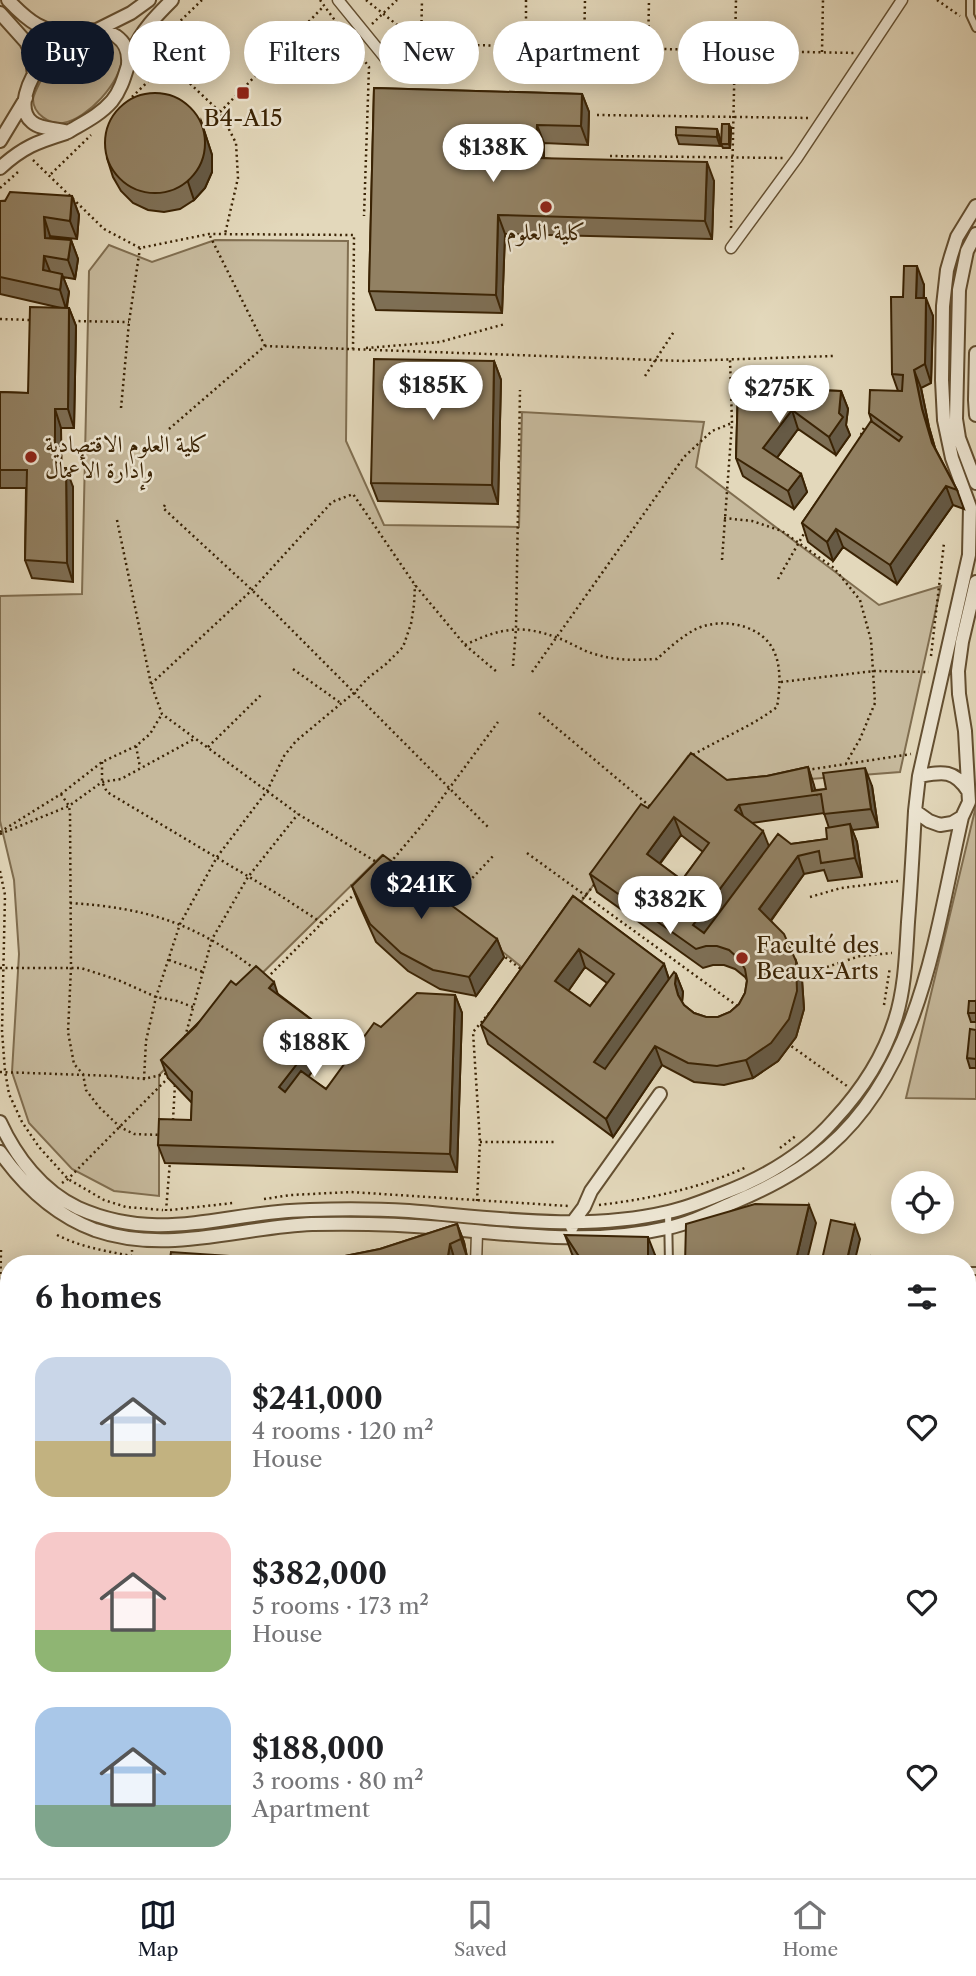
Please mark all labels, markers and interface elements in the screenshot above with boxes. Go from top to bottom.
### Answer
chip: Buy [21,21,114,84]
chip: Rent [128,21,230,84]
chip: Filters [244,21,365,84]
chip: New [379,21,479,84]
chip: Apartment [493,21,664,84]
chip: House [678,21,799,84]
marker: B4-A15 [235,85,251,101]
place label: B4-A15 [204,104,282,132]
pin: $138K [444,124,542,184]
text: $138K [459,133,527,161]
marker: كلية العلوم [538,199,554,215]
place label: كلية العلوم [506,218,586,252]
pin: $185K [384,362,482,422]
pin: $275K [730,366,828,425]
text: $185K [399,371,467,399]
text: $275K [744,374,814,402]
place label: كلية العلوم الاقتصادية وإدارة الأعمال [45,430,208,491]
marker: كلية العلوم الاقتصادية وإدارة الأعمال [23,449,39,465]
pin: $241K [372,862,470,921]
text: $241K [387,870,455,898]
pin: $382K [621,876,719,936]
text: $382K [634,885,706,913]
place label: Faculté des Beaux-Arts [756,931,879,985]
marker: Faculté des Beaux-Arts [734,950,750,966]
pin: $188K [265,1020,363,1079]
text: $188K [279,1028,349,1056]
map controls [891,1171,954,1234]
button: locate [891,1171,954,1234]
icon: filters [903,1278,941,1316]
text: 6 homes [35,1279,162,1316]
text: $241,000 [252,1380,383,1417]
icon: home [91,1385,175,1469]
icon: heart [903,1408,941,1446]
text: 4 rooms · 120 m² [252,1417,434,1445]
text: House [252,1445,322,1473]
text: $382,000 [252,1555,387,1592]
icon: home [91,1560,175,1644]
icon: heart [903,1583,941,1621]
text: 5 rooms · 173 m² [252,1592,429,1620]
text: House [252,1620,322,1648]
text: $188,000 [252,1730,384,1767]
icon: home [91,1735,175,1819]
icon: heart [903,1758,941,1796]
text: 3 rooms · 80 m² [252,1767,424,1795]
text: Apartment [252,1795,370,1823]
tab: Map [138,1896,179,1961]
tab: Saved [454,1896,507,1961]
tab: Home [782,1896,838,1961]

